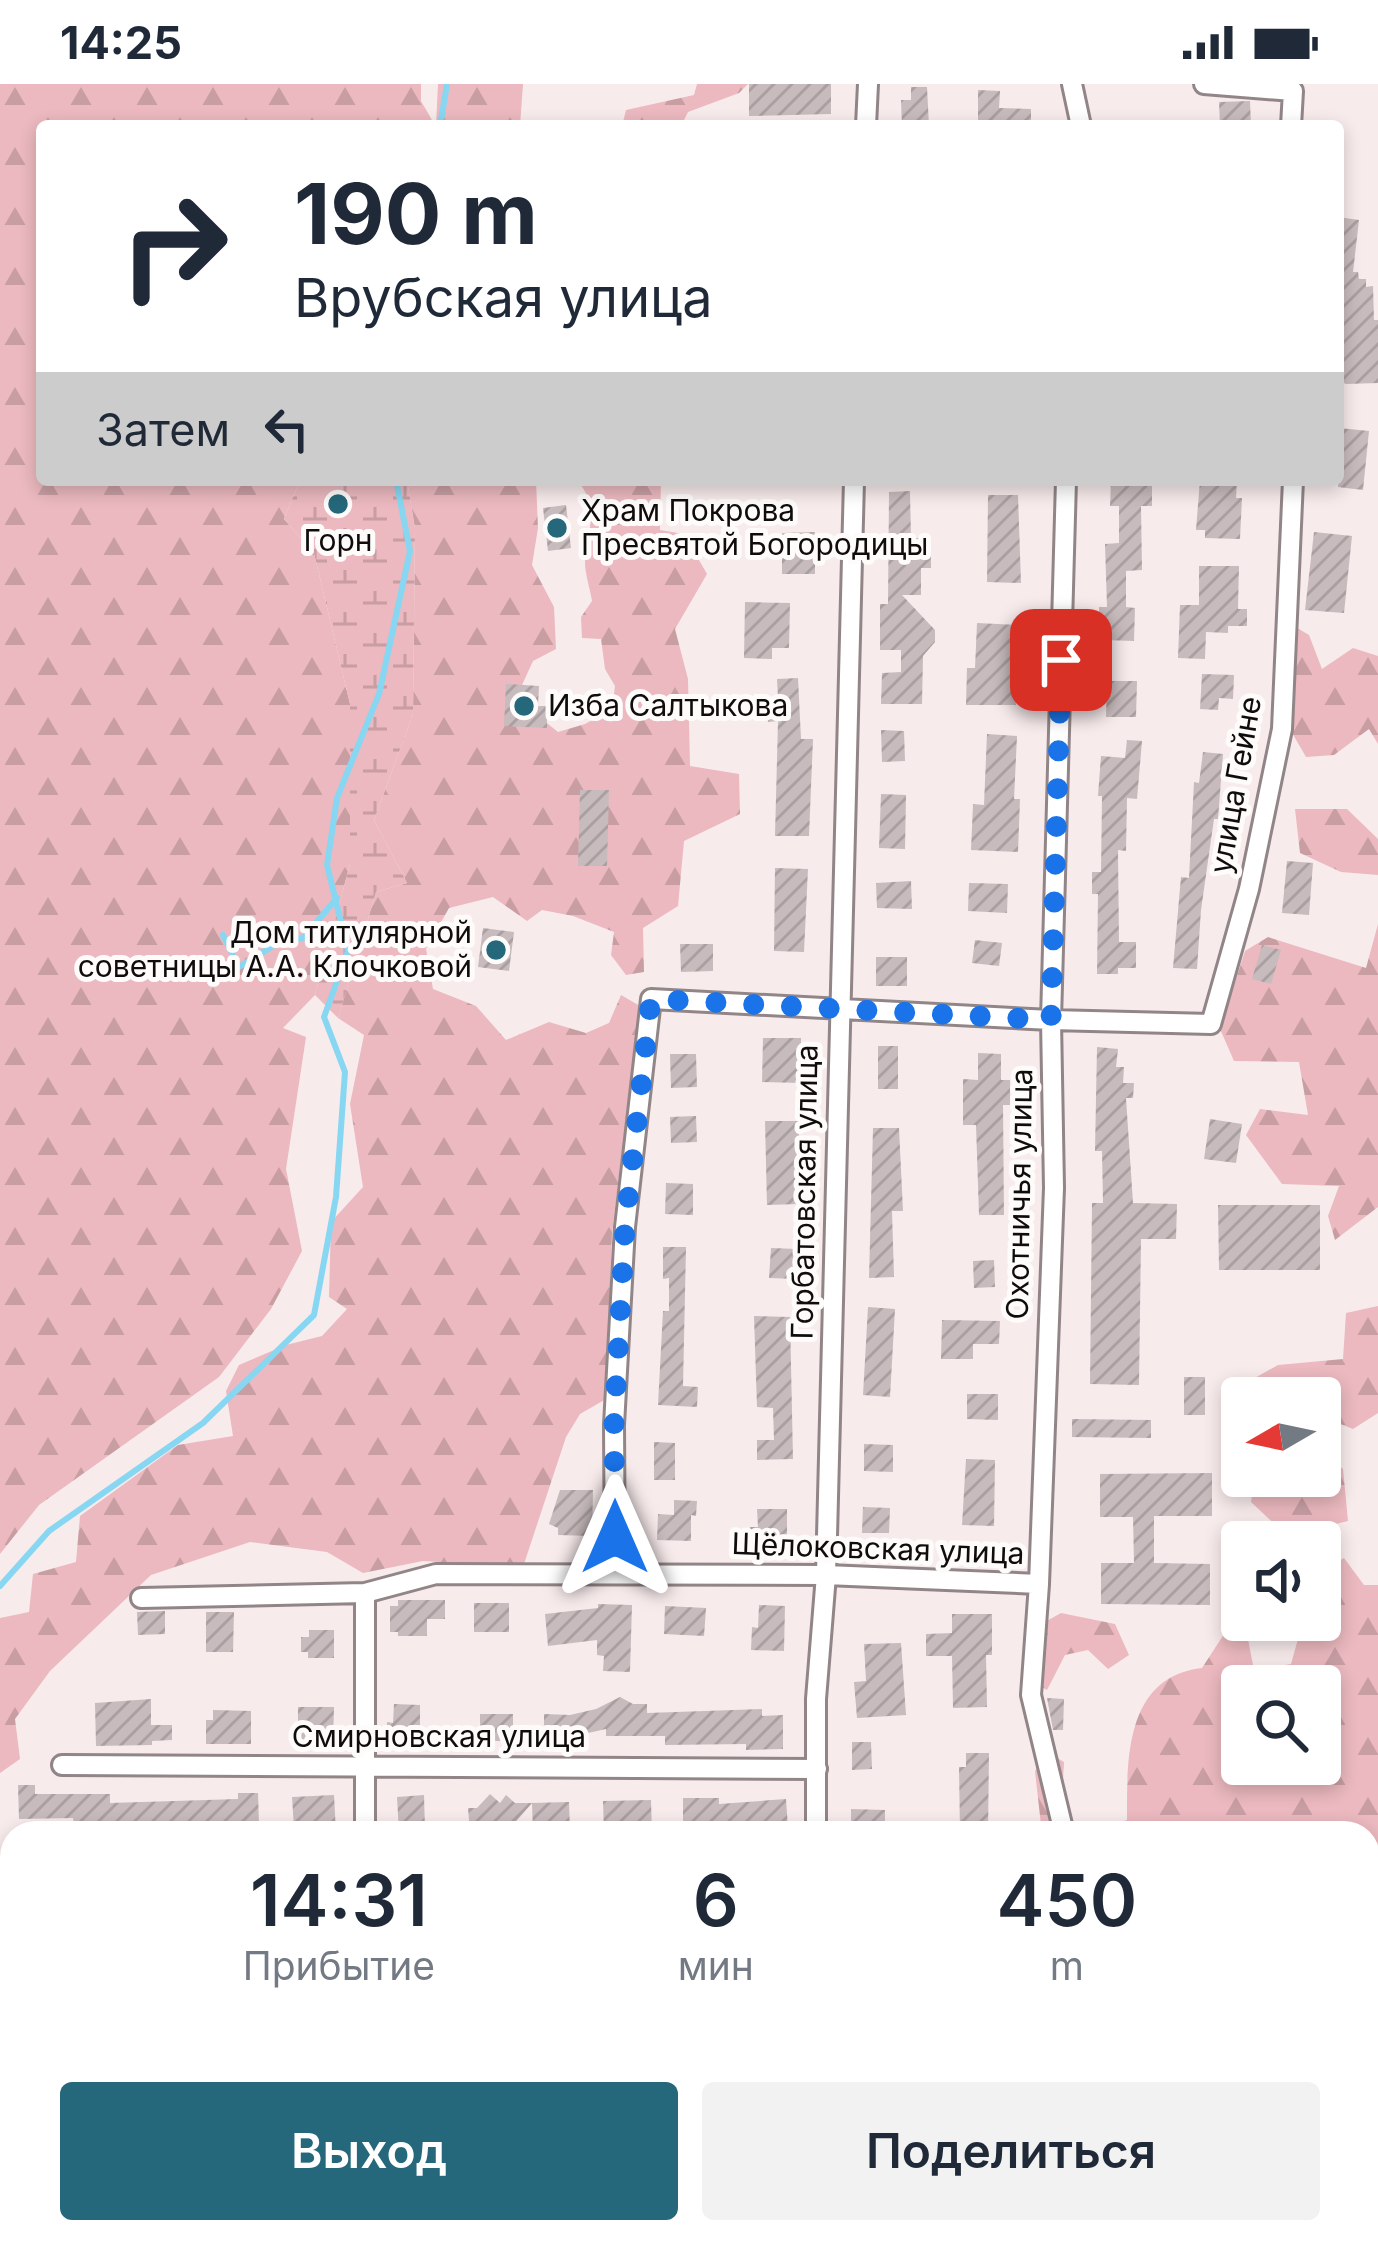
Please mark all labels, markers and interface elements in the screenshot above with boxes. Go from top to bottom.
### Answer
text: 14:25 [60,15,182,70]
text: 190 m [294,163,538,264]
icon: right [96,168,252,324]
text: Врубская улица [294,265,713,330]
icon: left [254,396,320,462]
text: Затем [96,402,230,457]
marker: Горн [325,491,351,517]
place label: Храм Покрова Пресвятой Богородицы [581,492,928,562]
marker: Храм Покрова Пресвятой Богородицы [544,515,570,541]
place label: Горн [303,522,373,558]
pin [1010,609,1112,711]
icon: arrive [1028,627,1094,693]
place label: Изба Салтыкова [548,687,788,723]
marker: Изба Салтыкова [511,693,537,719]
street label: улица Гейне [1202,693,1268,876]
place label: Дом титулярной советницы А.А. Клочковой [78,914,472,984]
marker: Дом титулярной советницы А.А. Клочковой [483,937,509,963]
street label: Горбатовская улица [783,1044,825,1340]
street label: Охотничья улица [999,1068,1039,1320]
north arrow [1221,1377,1341,1497]
map controls [1221,1377,1341,1785]
position arrow [552,1474,678,1600]
button: sound [1221,1521,1341,1641]
street label: Щёлоковская улица [731,1525,1025,1571]
button: search [1221,1665,1341,1785]
street label: Смирновская улица [292,1718,586,1754]
text: 14:31 [250,1856,428,1943]
text: 6 [693,1856,739,1943]
text: 450 [997,1856,1137,1943]
text: Прибытие [243,1942,435,1989]
text: мин [678,1942,754,1989]
text: m [1050,1942,1084,1989]
button: Выход [60,2082,678,2220]
button: Поделиться [702,2082,1320,2220]

